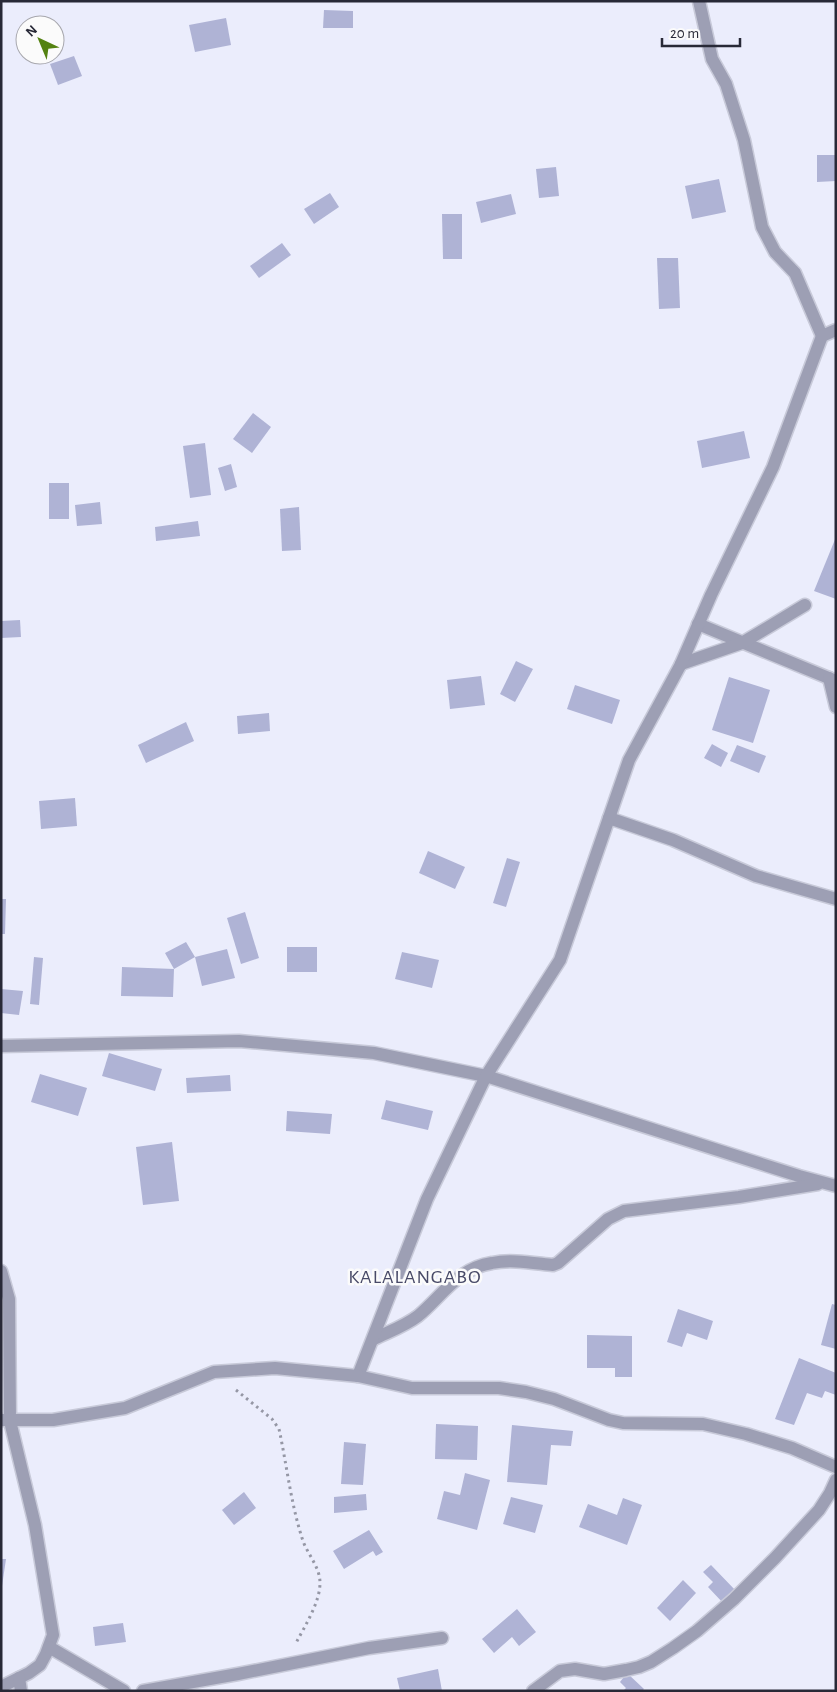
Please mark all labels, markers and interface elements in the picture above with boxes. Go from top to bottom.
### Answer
north arrow [15,15,65,65]
scale bar [662,15,740,47]
text: N [23,23,40,40]
text: 20 m [670,26,699,41]
district label: KALALANGABO [348,1267,482,1287]

